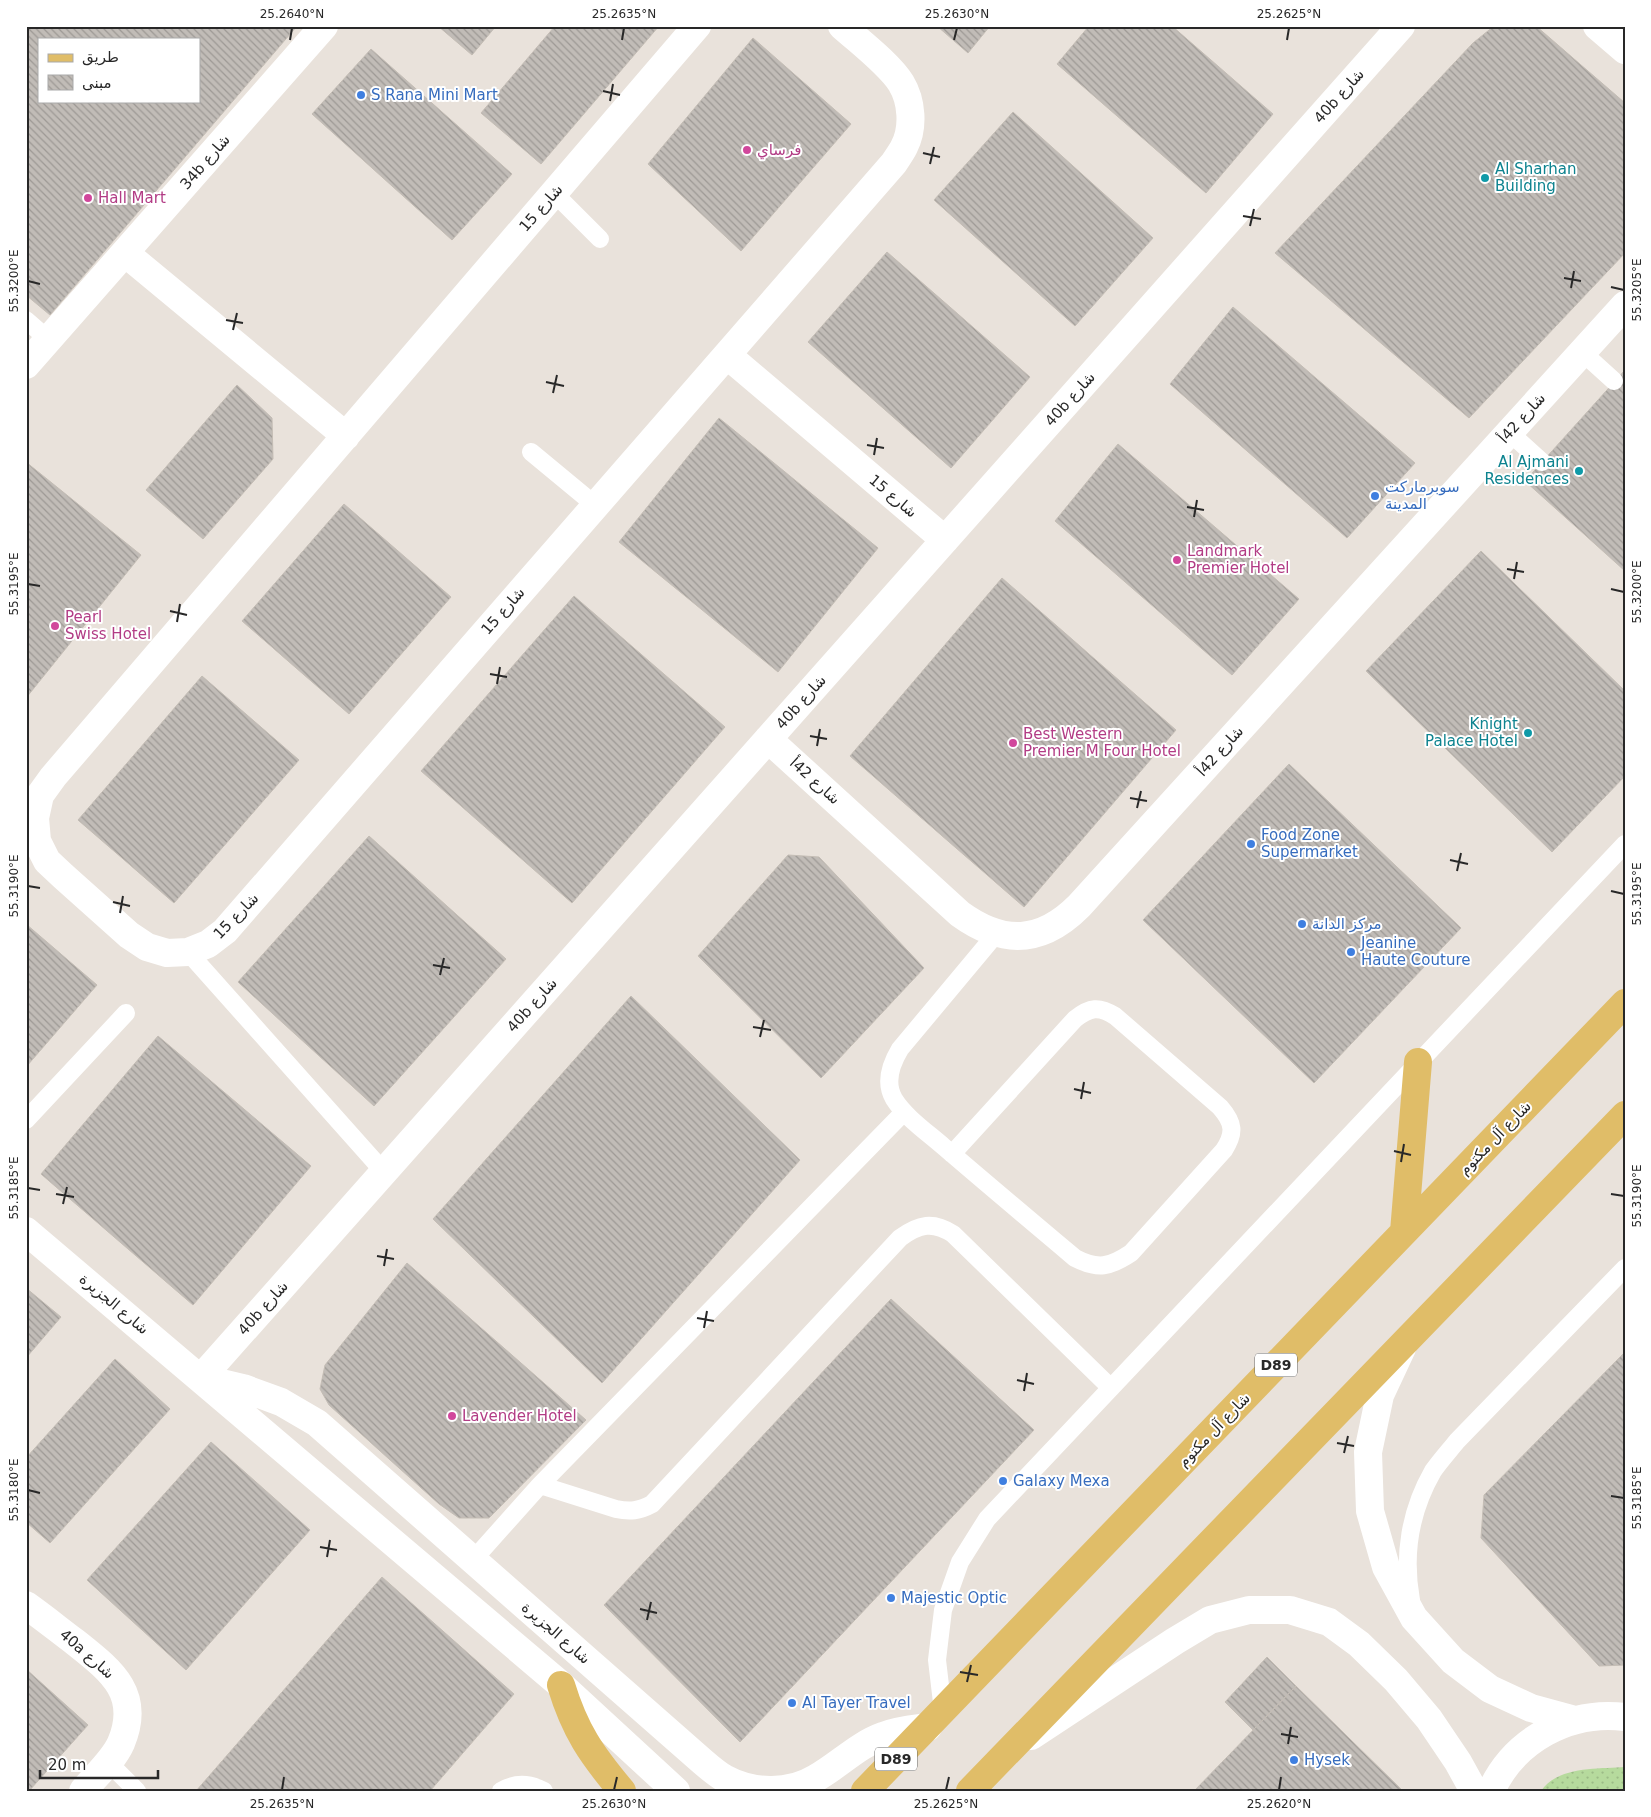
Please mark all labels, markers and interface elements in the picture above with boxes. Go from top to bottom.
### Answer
text: 25.2640°N [260,7,324,21]
text: 25.2635°N [592,7,656,21]
text: 25.2630°N [925,7,989,21]
text: 25.2625°N [1257,7,1321,21]
legend [38,38,200,102]
text: طريق [82,48,119,66]
street label: 40b شارع [1310,65,1368,127]
text: مبنى [82,74,112,92]
place label: S Rana Mini Mart [371,86,498,104]
marker: S Rana Mini Mart [355,89,367,101]
street label: 34b شارع [176,131,234,193]
place label: فرساي [757,141,801,160]
marker: فرساي [741,144,753,156]
place label: Al Sharhan Building [1495,160,1577,195]
marker: Al Sharhan Building [1479,172,1491,184]
street label: شارع 15 [515,181,567,235]
place label: Hall Mart [98,189,166,207]
marker: Hall Mart [82,192,94,204]
text: 55.3200°E [7,249,21,313]
text: 55.3205°E [1630,258,1644,322]
street label: 40b شارع [1041,368,1099,430]
street label: شارع 42أ [1494,389,1549,447]
place label: Al Ajmani Residences [1484,453,1569,488]
marker: Al Ajmani Residences [1573,465,1585,477]
street label: شارع 15 [865,471,921,521]
place label: سوبرماركت المدينة [1385,478,1460,513]
marker: سوبرماركت المدينة [1369,490,1381,502]
place label: Landmark Premier Hotel [1187,542,1290,577]
text: 55.3195°E [7,552,21,616]
marker: Landmark Premier Hotel [1171,554,1183,566]
text: 55.3200°E [1630,560,1644,624]
street label: شارع 15 [477,584,529,638]
place label: Pearl Swiss Hotel [65,608,151,643]
marker: Pearl Swiss Hotel [49,620,61,632]
street label: 40b شارع [772,671,830,733]
place label: Knight Palace Hotel [1425,715,1518,750]
street label: شارع 42أ [1192,722,1247,780]
place label: Best Western Premier M Four Hotel [1023,725,1181,760]
marker: Knight Palace Hotel [1522,727,1534,739]
marker: Best Western Premier M Four Hotel [1007,737,1019,749]
street label: شارع 42أ [786,753,844,808]
place label: Food Zone Supermarket [1261,826,1358,861]
marker: Food Zone Supermarket [1245,838,1257,850]
text: 55.3190°E [7,854,21,918]
text: 55.3195°E [1630,862,1644,926]
street label: شارع 15 [210,889,262,943]
place label: مركز الدانة [1312,915,1382,933]
marker: مركز الدانة [1296,918,1308,930]
place label: Jeanine Haute Couture [1360,934,1470,969]
marker: Jeanine Haute Couture [1345,946,1357,958]
street label: 40b شارع [503,974,561,1036]
street label: شارع آل مكتوم [1455,1097,1535,1179]
text: 55.3185°E [7,1156,21,1220]
text: 55.3190°E [1630,1164,1644,1228]
street label: شارع الجزيرة [76,1270,152,1338]
street label: 40b شارع [234,1277,292,1339]
road number: D89 [1255,1354,1297,1376]
street label: شارع آل مكتوم [1174,1389,1254,1471]
place label: Lavender Hotel [462,1407,577,1425]
marker: Lavender Hotel [446,1410,458,1422]
text: 55.3180°E [7,1458,21,1522]
text: 55.3185°E [1630,1466,1644,1530]
place label: Galaxy Mexa [1013,1472,1110,1490]
marker: Galaxy Mexa [997,1475,1009,1487]
place label: Majestic Optic [901,1589,1007,1607]
marker: Majestic Optic [885,1592,897,1604]
street label: شارع الجزيرة [518,1598,594,1668]
street label: 40a شارع [56,1625,118,1683]
place label: Al Tayer Travel [802,1694,911,1712]
marker: Al Tayer Travel [786,1697,798,1709]
scale bar [40,1747,158,1779]
road number: D89 [875,1748,917,1770]
place label: Hysek [1304,1751,1350,1769]
marker: Hysek [1288,1754,1300,1766]
text: 20 m [48,1756,86,1774]
text: 25.2635°N [250,1797,314,1811]
text: 25.2630°N [582,1797,646,1811]
text: 25.2625°N [914,1797,978,1811]
text: 25.2620°N [1247,1797,1311,1811]

